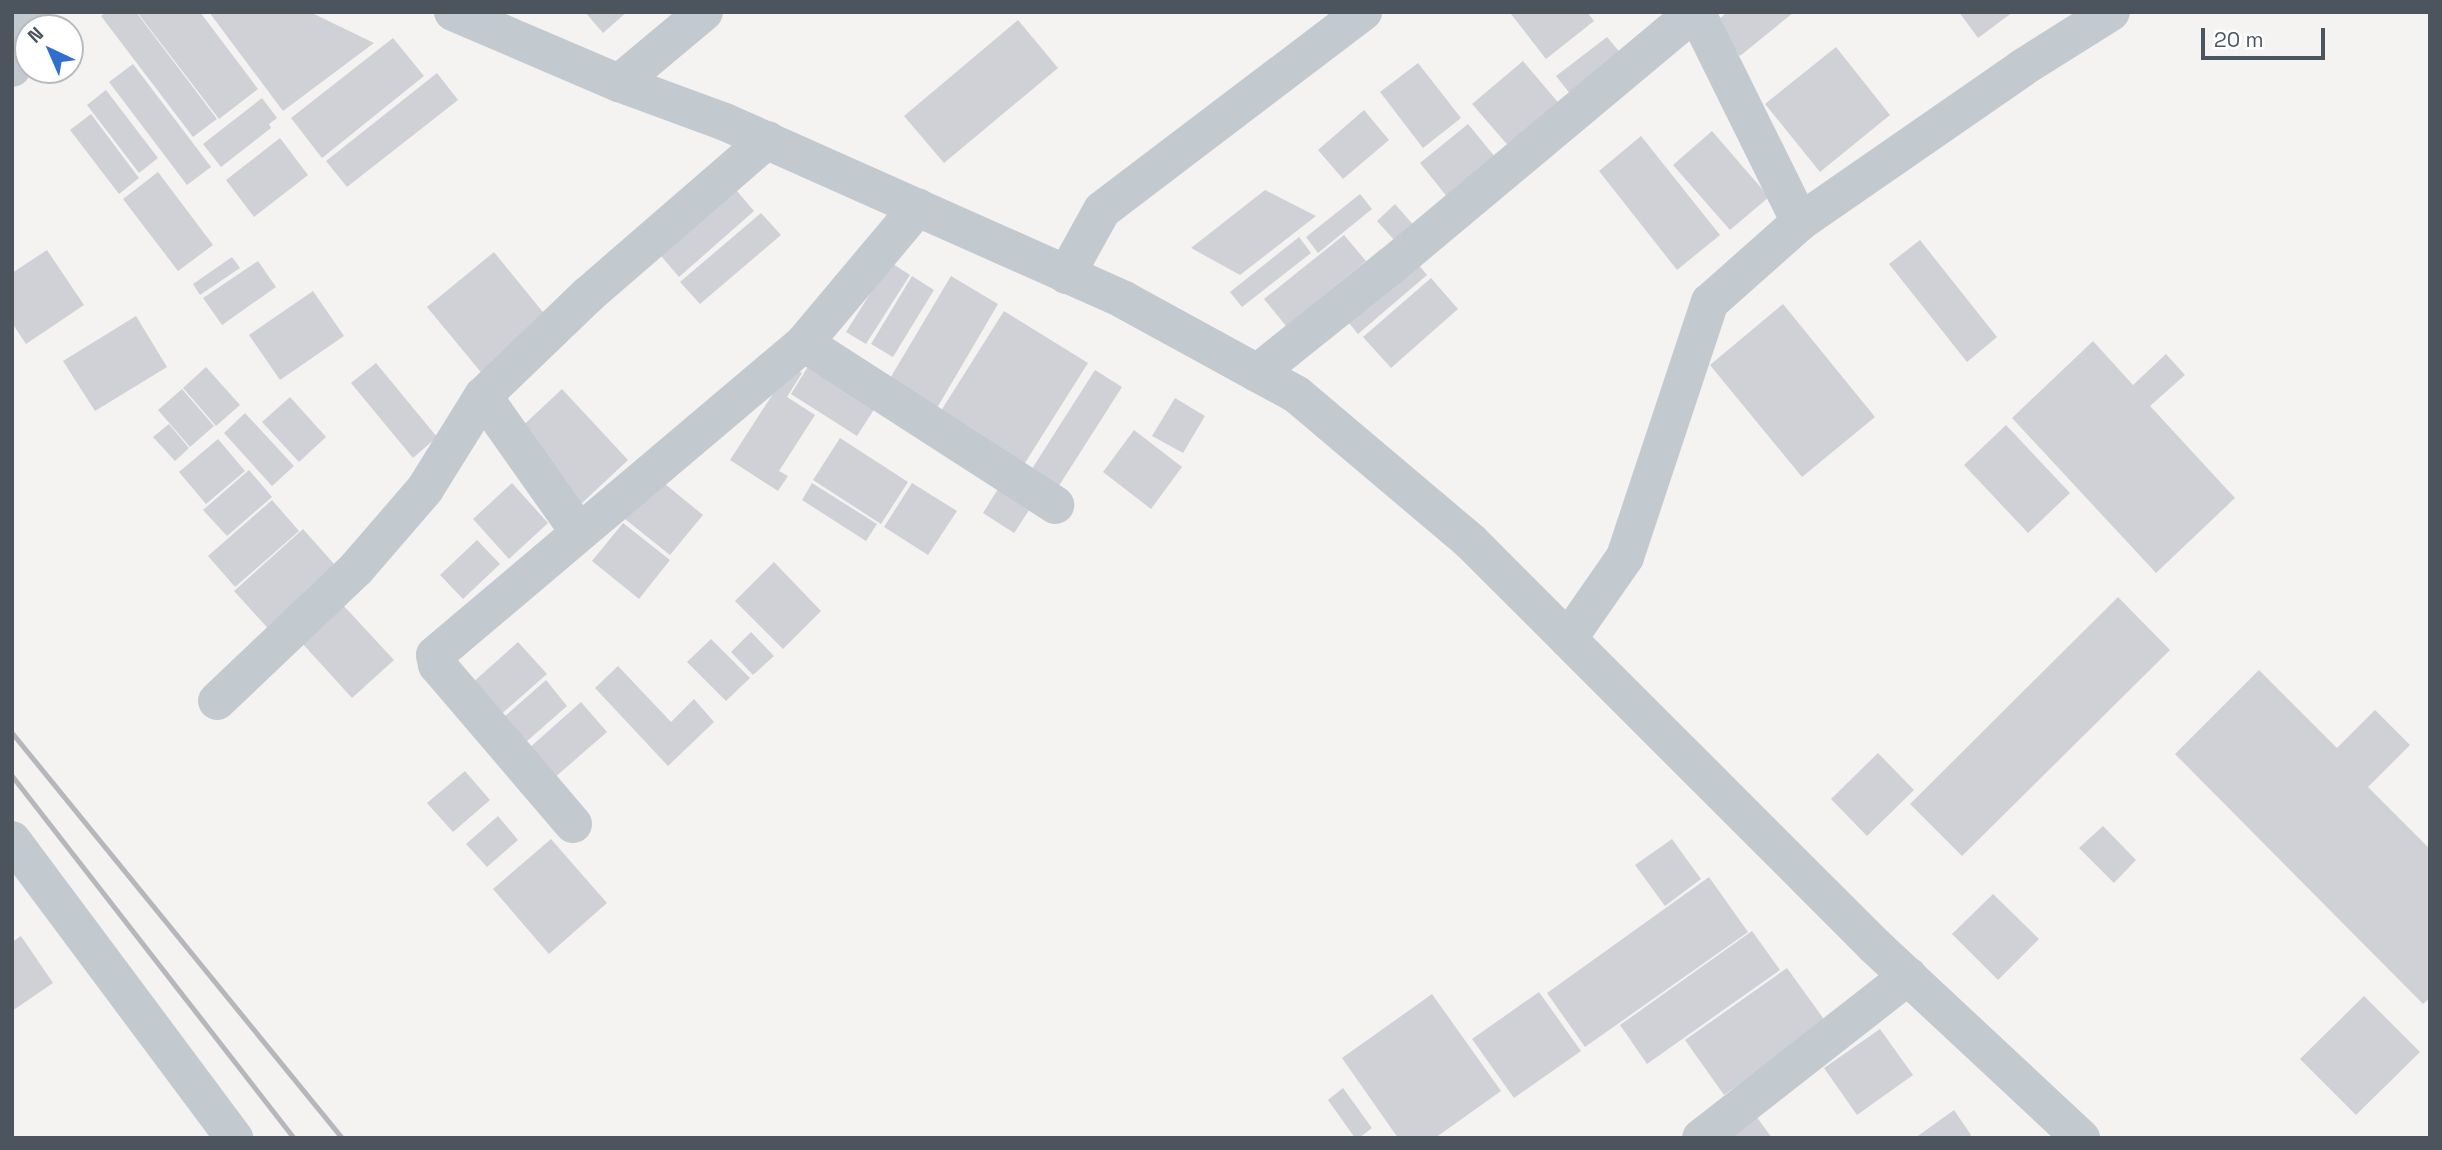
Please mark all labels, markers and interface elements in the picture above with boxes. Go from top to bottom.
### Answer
north arrow [14,14,84,84]
scale bar [2204,14,2328,58]
text: N [22,22,49,48]
text: 20 m [2214,26,2264,53]

